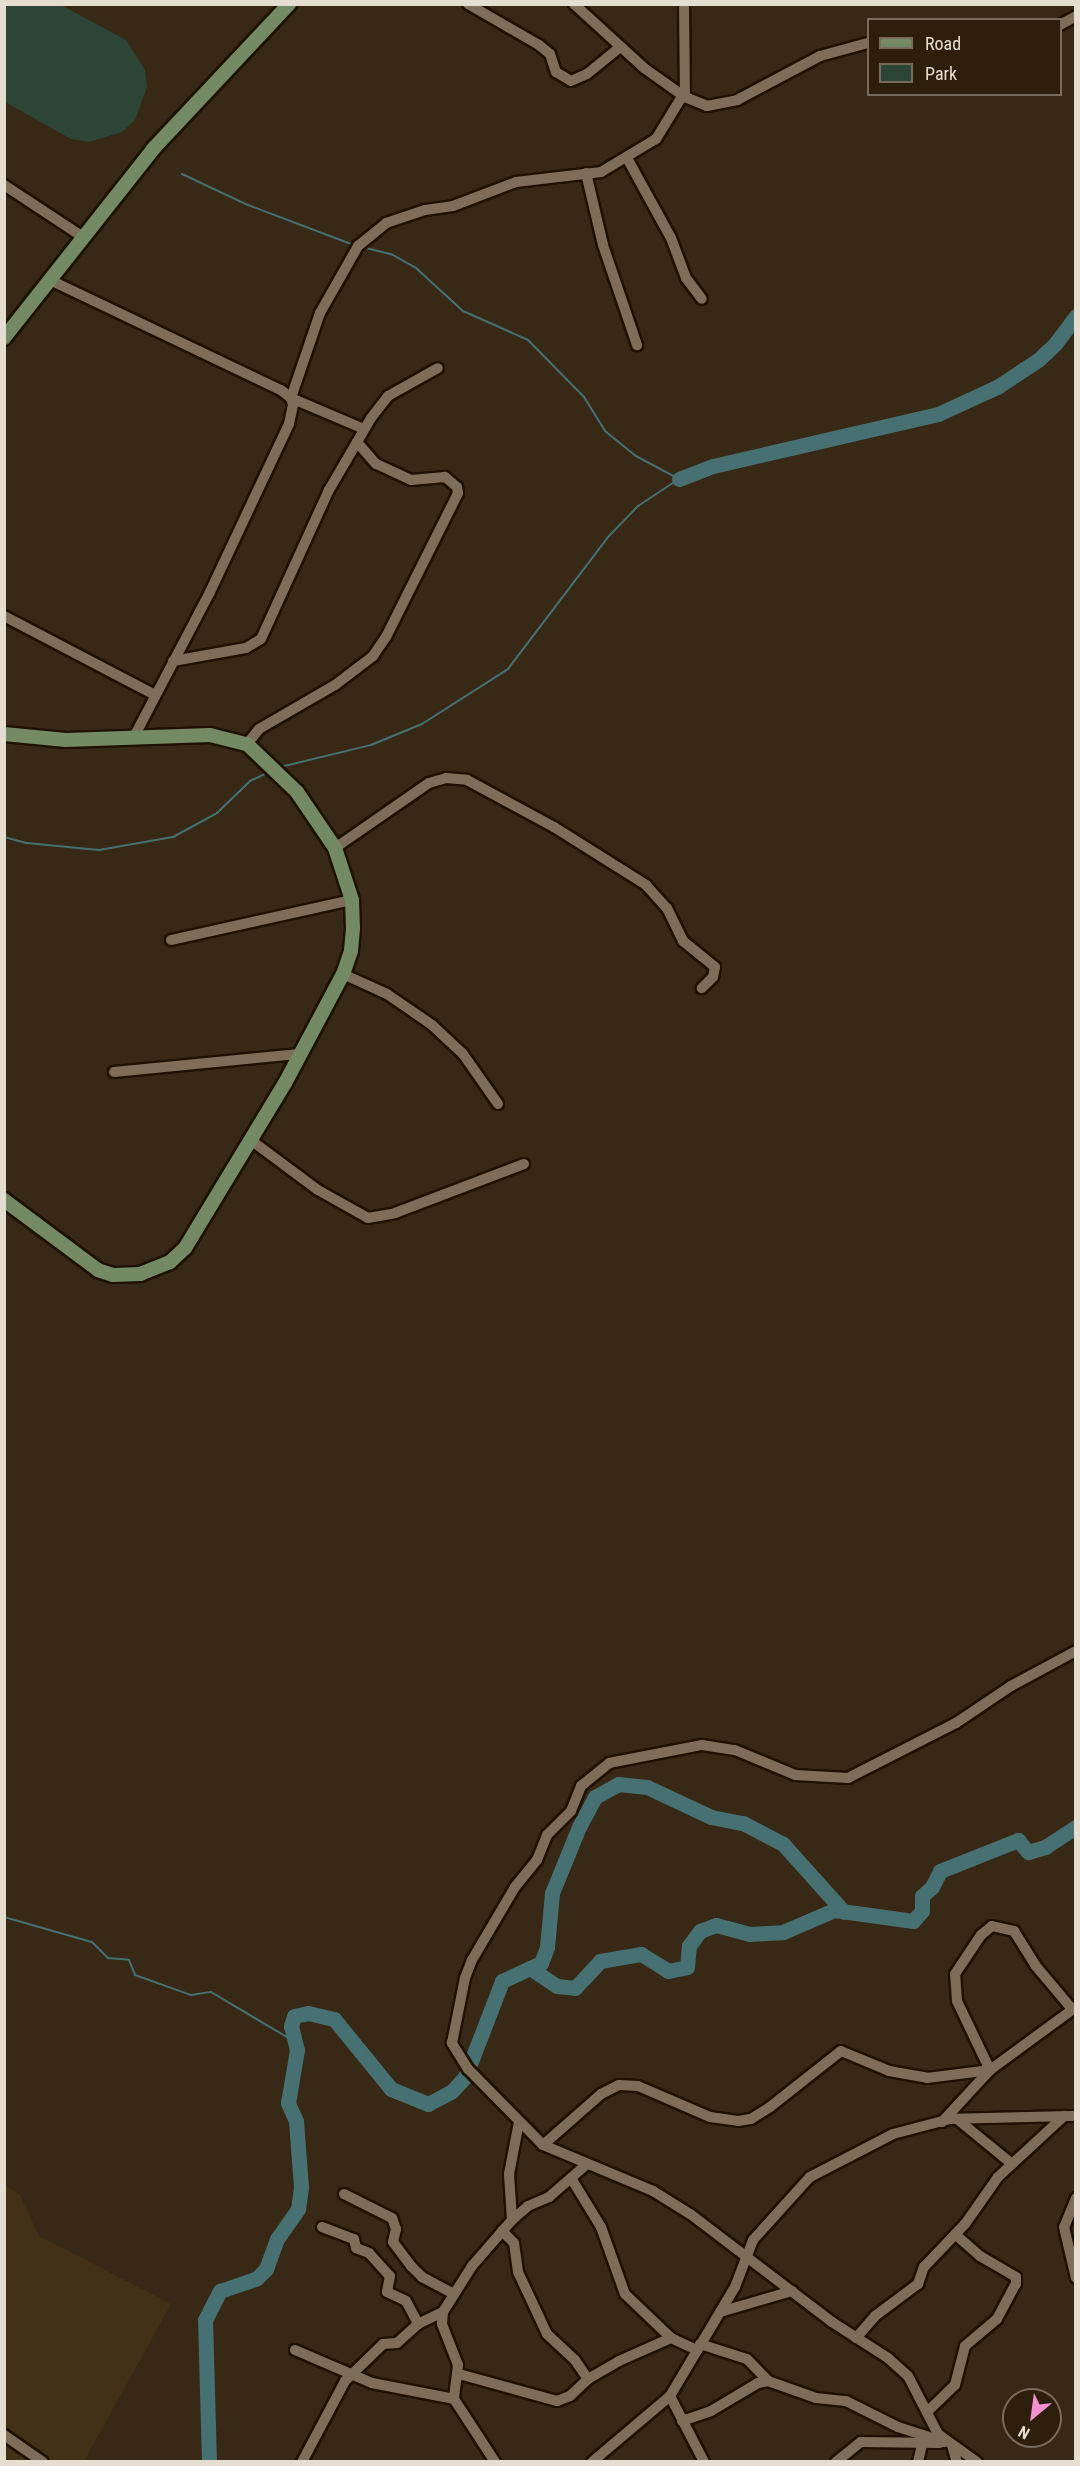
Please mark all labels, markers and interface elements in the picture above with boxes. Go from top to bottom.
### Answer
legend [867,18,1062,96]
text: Road [925,33,961,54]
text: Park [925,63,957,84]
north arrow [1002,2388,1062,2448]
text: N [1015,2422,1033,2443]

